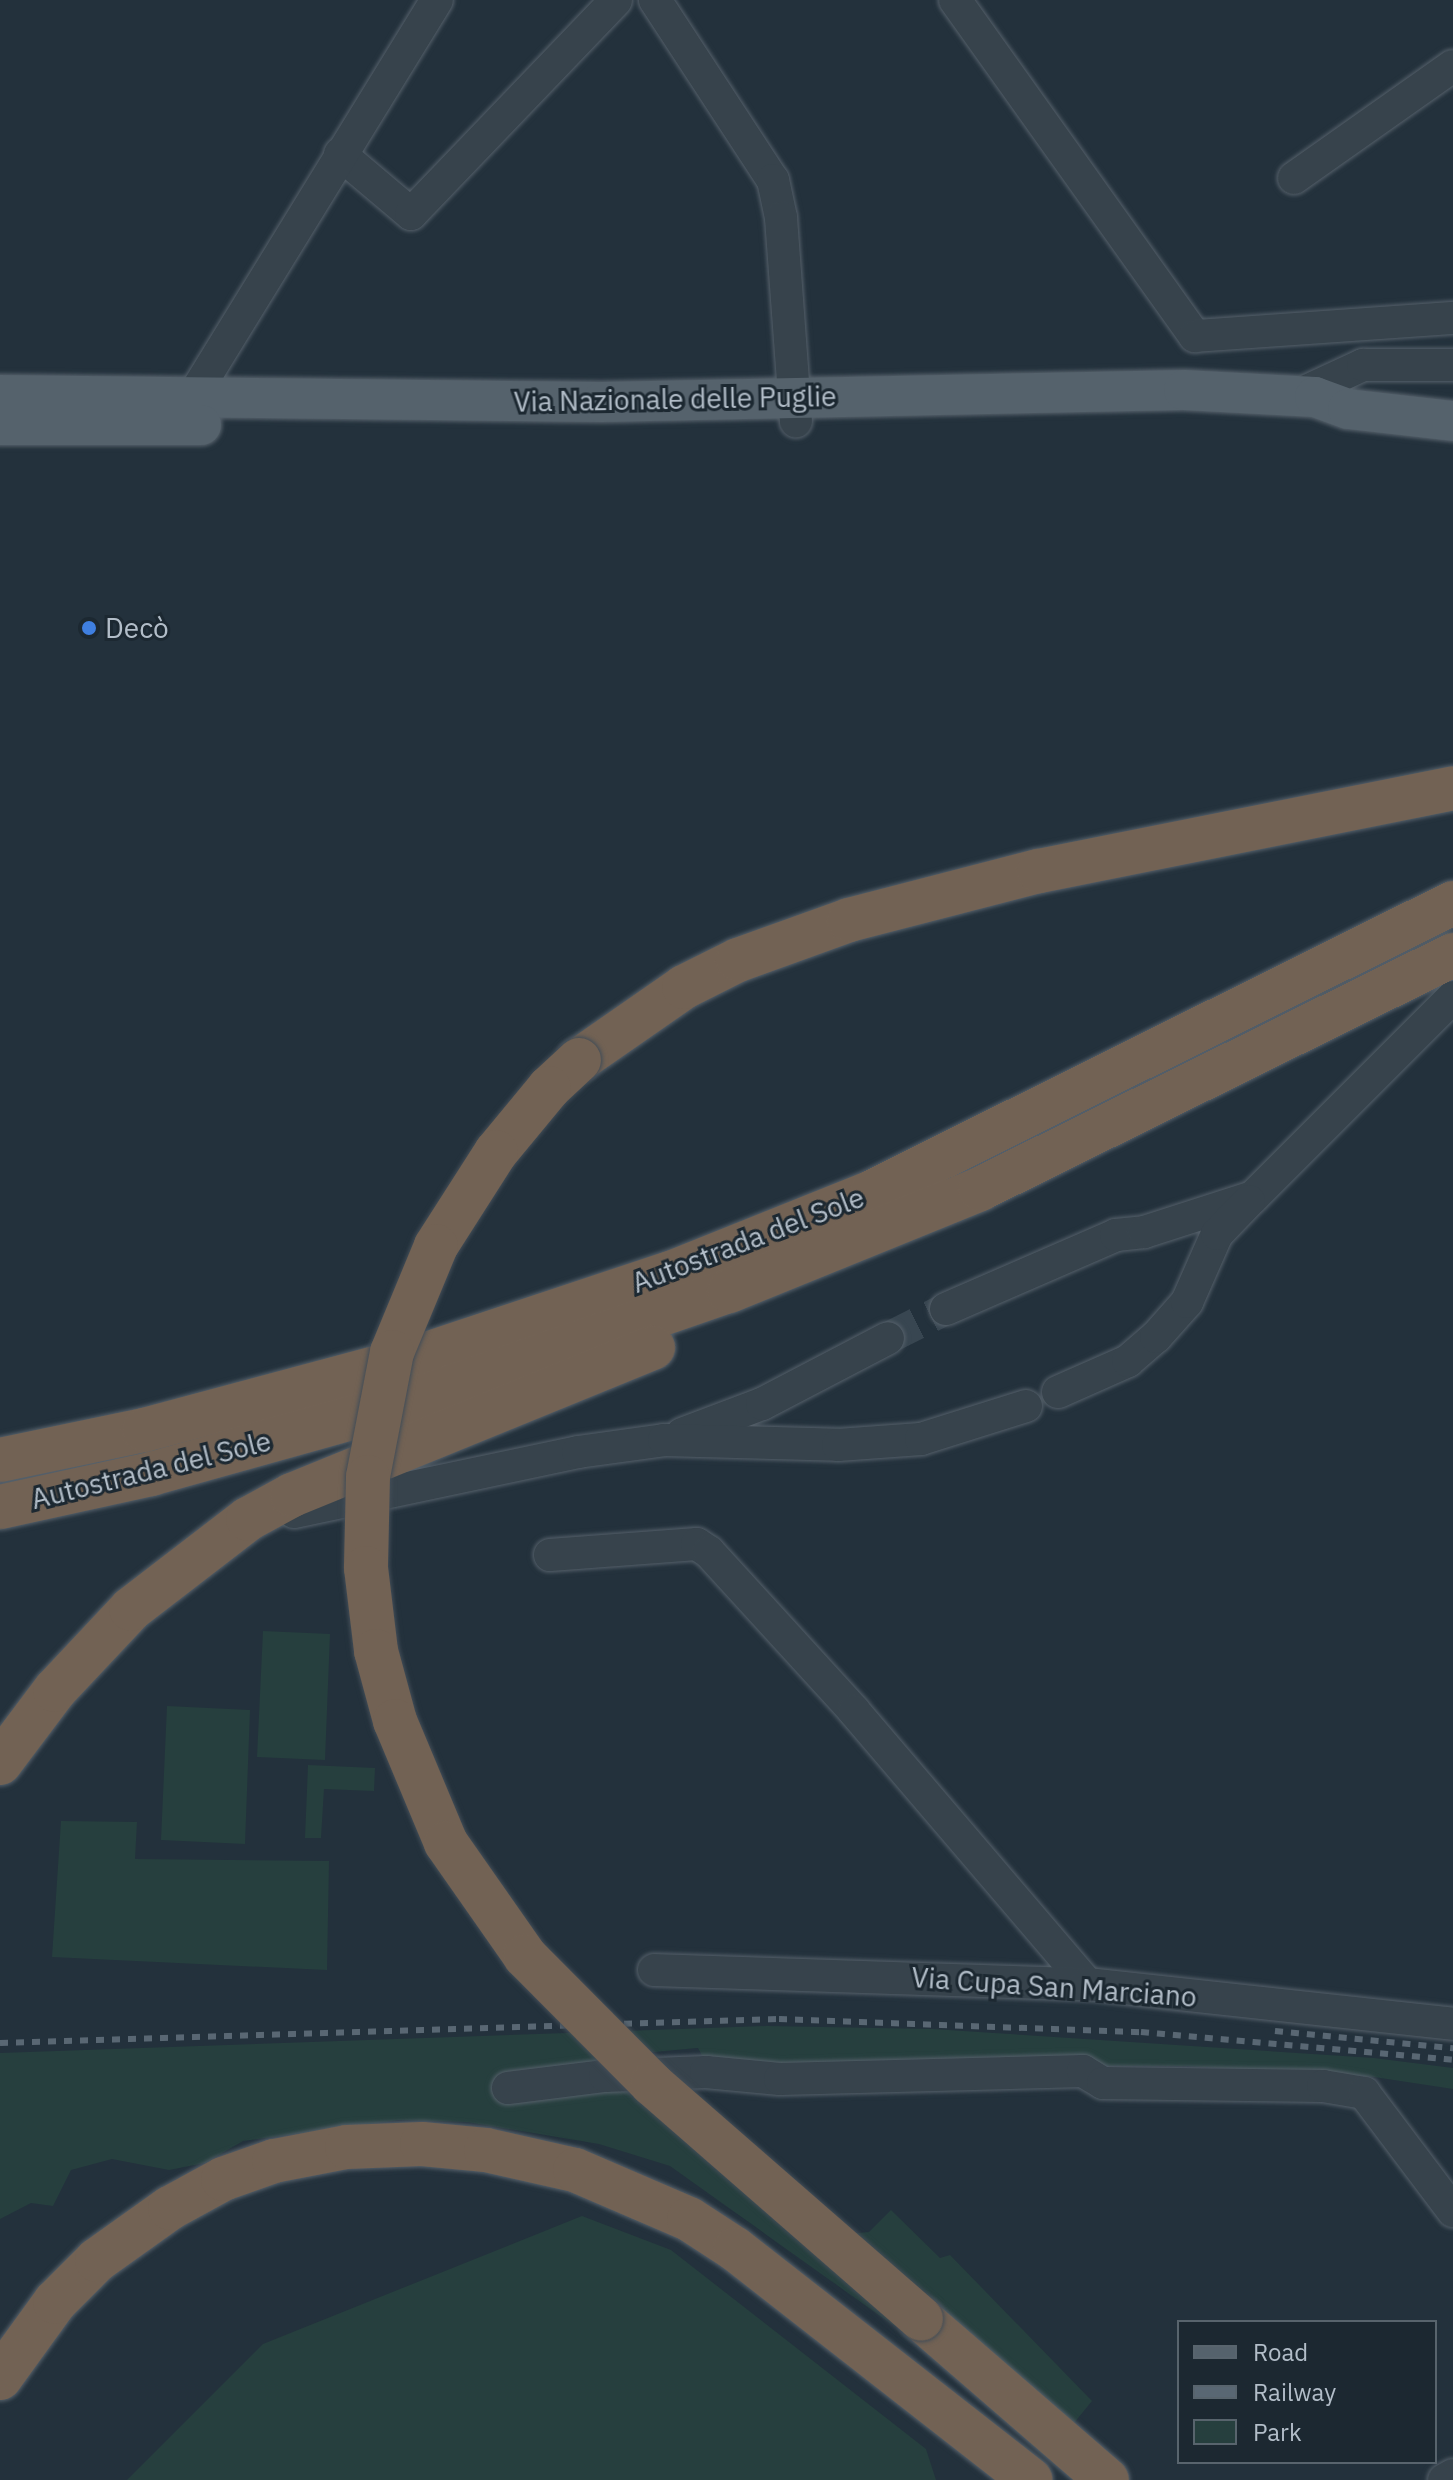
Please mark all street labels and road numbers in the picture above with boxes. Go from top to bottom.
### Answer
street label: Via Nazionale delle Puglie [513,379,837,419]
street label: Autostrada del Sole [627,1180,869,1300]
street label: Autostrada del Sole [27,1424,275,1516]
street label: Via Cupa San Marciano [910,1960,1198,2014]

